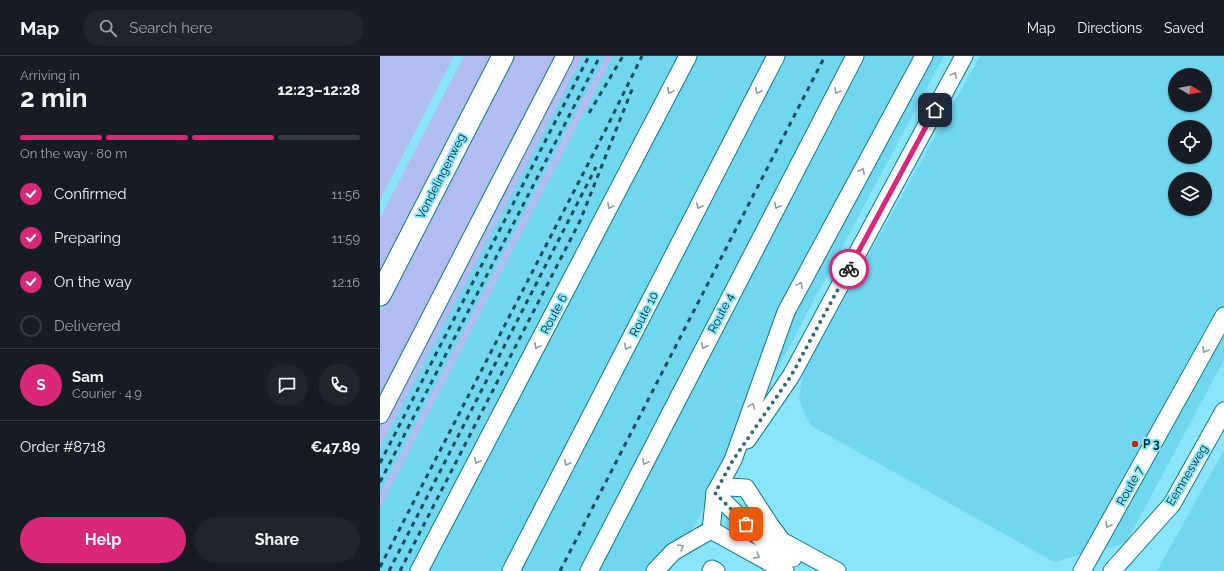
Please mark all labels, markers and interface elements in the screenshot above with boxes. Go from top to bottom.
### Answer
search box [83,10,363,46]
text: Map [20,17,59,39]
icon: search [97,17,119,39]
text: Search here [129,19,213,37]
text: Map [1027,20,1055,36]
text: Directions [1077,20,1142,36]
text: Saved [1164,20,1204,36]
text: Arriving in [20,68,80,83]
north arrow [1168,68,1212,112]
map controls [1168,68,1212,216]
one-way arrow [949,72,957,79]
text: 12:23–12:28 [277,81,360,99]
text: 2 min [20,83,87,113]
one-way arrow [667,86,675,94]
one-way arrow [755,86,763,94]
one-way arrow [834,86,841,94]
pin [918,93,952,127]
icon: home [924,99,946,121]
button: locate [1168,120,1212,164]
street label: Vondelingenweg [413,131,469,221]
text: On the way · 80 m [20,146,127,161]
one-way arrow [858,168,865,175]
button: layers [1168,172,1212,216]
icon: check [20,183,42,205]
text: Confirmed [54,185,127,203]
text: 11:56 [332,187,360,202]
one-way arrow [607,202,615,209]
one-way arrow [696,202,703,210]
one-way arrow [774,202,782,209]
icon: check [20,227,42,249]
text: Preparing [54,229,121,247]
text: 11:59 [332,231,360,246]
courier [829,249,869,289]
icon: bike [838,258,860,280]
icon: check [20,271,42,293]
text: On the way [54,273,132,291]
text: 12:16 [332,275,360,290]
one-way arrow [796,282,803,289]
street label: Route 10 [627,289,661,339]
street label: Route 4 [705,291,737,335]
street label: Route 6 [538,292,570,336]
text: Delivered [54,317,121,335]
one-way arrow [534,342,542,349]
one-way arrow [702,342,709,350]
one-way arrow [624,343,631,350]
one-way arrow [1202,346,1210,354]
button: chat [266,364,308,406]
button: phone [318,364,360,406]
text: Sam [72,368,104,386]
text: S [36,376,46,394]
text: Courier · 4.9 [72,386,142,401]
one-way arrow [748,402,756,409]
place label: P 3 [1143,437,1160,451]
text: Order #8718 [20,438,106,456]
text: €47.89 [311,438,360,456]
marker: P 3 [1130,439,1140,449]
street label: Eemnesweg [1163,442,1211,508]
one-way arrow [474,457,481,464]
one-way arrow [642,458,650,465]
one-way arrow [565,459,572,466]
street label: Route 7 [1114,464,1147,508]
pin [729,507,763,541]
icon: bag [735,513,757,535]
button: Help [20,517,186,563]
button: Share [194,517,360,563]
one-way arrow [1105,521,1112,528]
one-way arrow [677,545,684,552]
one-way arrow [753,552,760,559]

